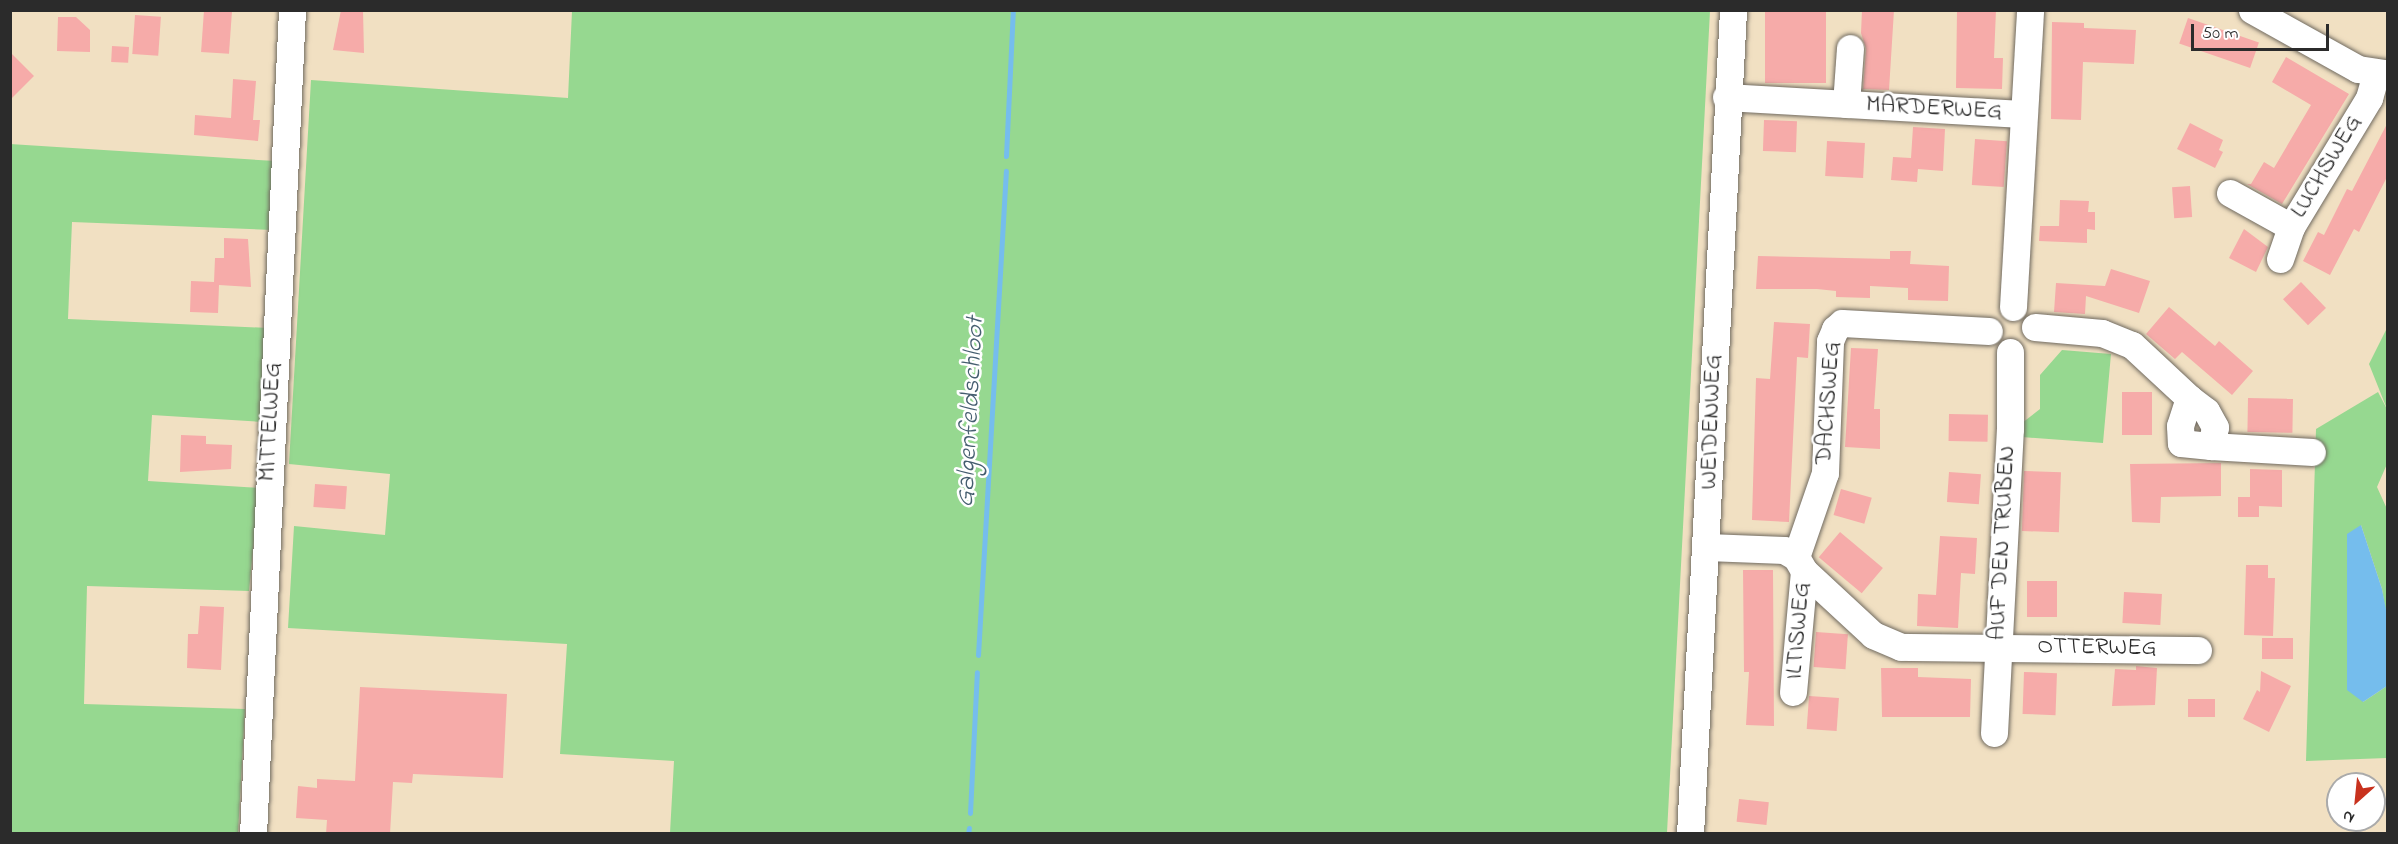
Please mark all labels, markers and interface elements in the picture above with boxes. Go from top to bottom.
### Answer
scale bar [2194,12,2332,50]
text: 50 m [2202,21,2239,47]
street label: MARDERWEG [1865,91,2003,127]
street label: LUCHSWEG [2285,110,2369,224]
water label: Galgenfeldschloot [951,316,993,508]
street label: DACHSWEG [1810,341,1848,465]
street label: WEIDENWEG [1695,354,1729,490]
street label: MITTELWEG [253,362,289,482]
street label: AUF DEN TRUBEN [1984,445,2022,641]
street label: ILTISWEG [1780,581,1818,681]
street label: OTTERWEG [2037,633,2157,663]
north arrow [2326,772,2386,832]
text: N [2338,803,2359,829]

